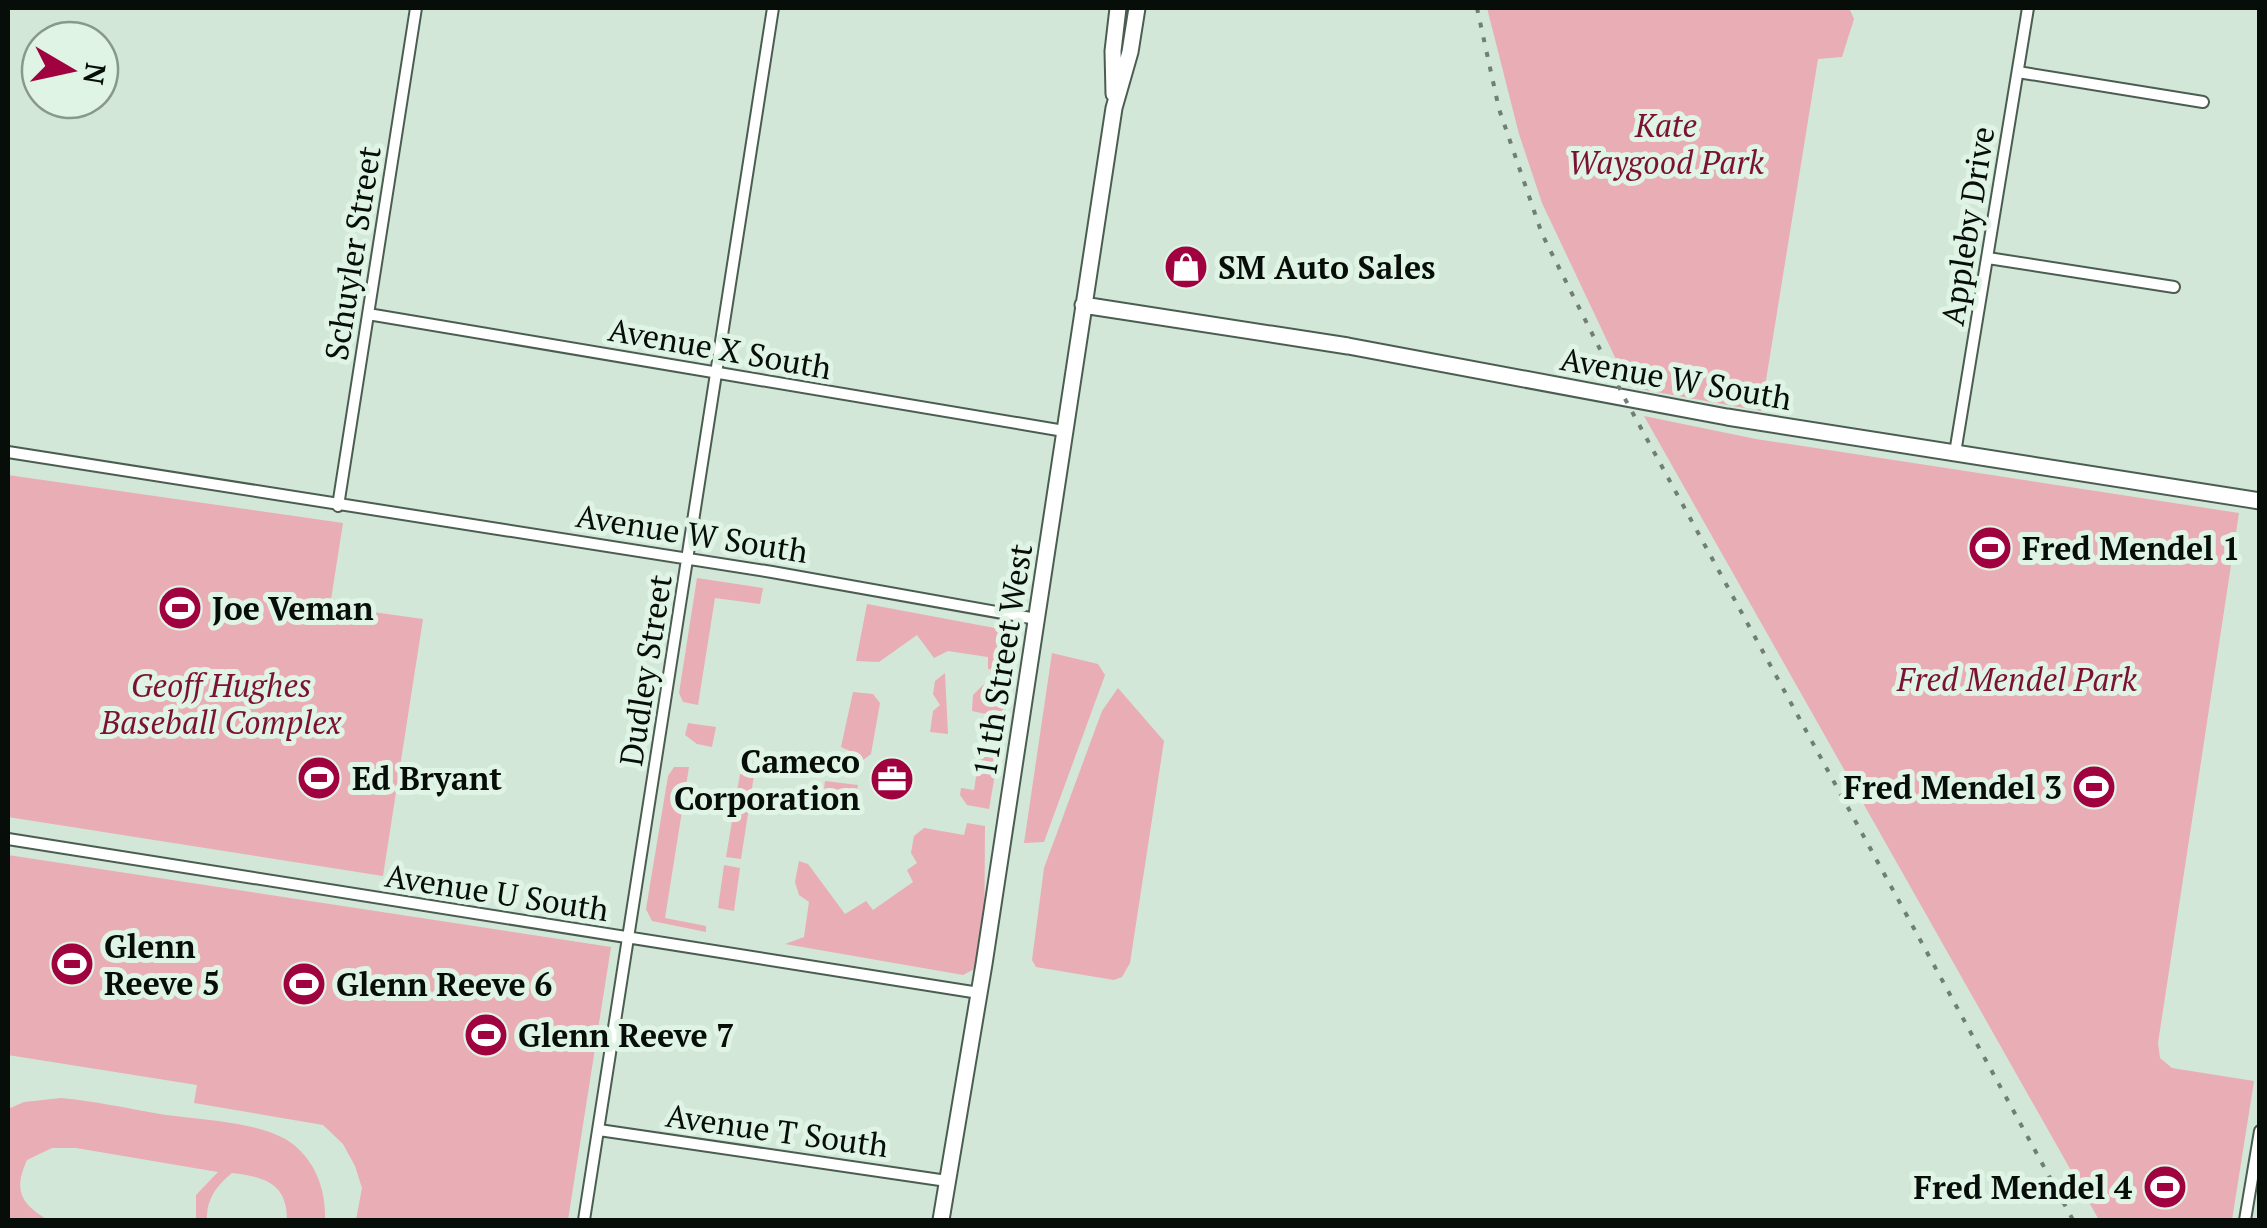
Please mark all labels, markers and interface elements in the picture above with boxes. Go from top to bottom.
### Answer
north arrow [20,20,120,120]
text: N [75,61,115,87]
park label: Kate Waygood Park [1568,104,1765,183]
street label: Appleby Drive [1931,123,2003,329]
street label: Schuyler Street [314,143,390,363]
shop icon: SM Auto Sales [1163,244,1209,290]
place label: SM Auto Sales [1218,246,1436,288]
street label: Avenue X South [605,308,835,388]
street label: Avenue W South [1557,337,1795,419]
street label: Avenue W South [573,494,811,572]
sports icon: Fred Mendel 1 [1967,525,2013,571]
place label: Fred Mendel 1 [2022,527,2240,569]
street label: 11th Street West [963,540,1041,780]
street label: Dudley Street [609,571,681,769]
sports icon: Joe Veman [157,585,203,631]
place label: Joe Veman [212,587,374,629]
park label: Fred Mendel Park [1896,658,2138,700]
park label: Geoff Hughes Baseball Complex [100,664,342,743]
place label: Cameco Corporation [674,740,860,819]
sports icon: Ed Bryant [296,755,342,801]
office icon: Cameco Corporation [869,756,915,802]
place label: Ed Bryant [352,757,502,799]
sports icon: Fred Mendel 3 [2071,764,2117,810]
place label: Fred Mendel 3 [1844,766,2062,808]
street label: Avenue U South [382,854,612,930]
place label: Glenn Reeve 5 [104,925,220,1004]
sports icon: Glenn Reeve 5 [49,941,95,987]
sports icon: Glenn Reeve 6 [281,961,327,1007]
place label: Glenn Reeve 6 [336,963,552,1005]
sports icon: Glenn Reeve 7 [463,1012,509,1058]
place label: Glenn Reeve 7 [518,1014,734,1056]
street label: Avenue T South [663,1094,891,1166]
sports icon: Fred Mendel 4 [2142,1164,2188,1210]
place label: Fred Mendel 4 [1914,1166,2132,1208]

